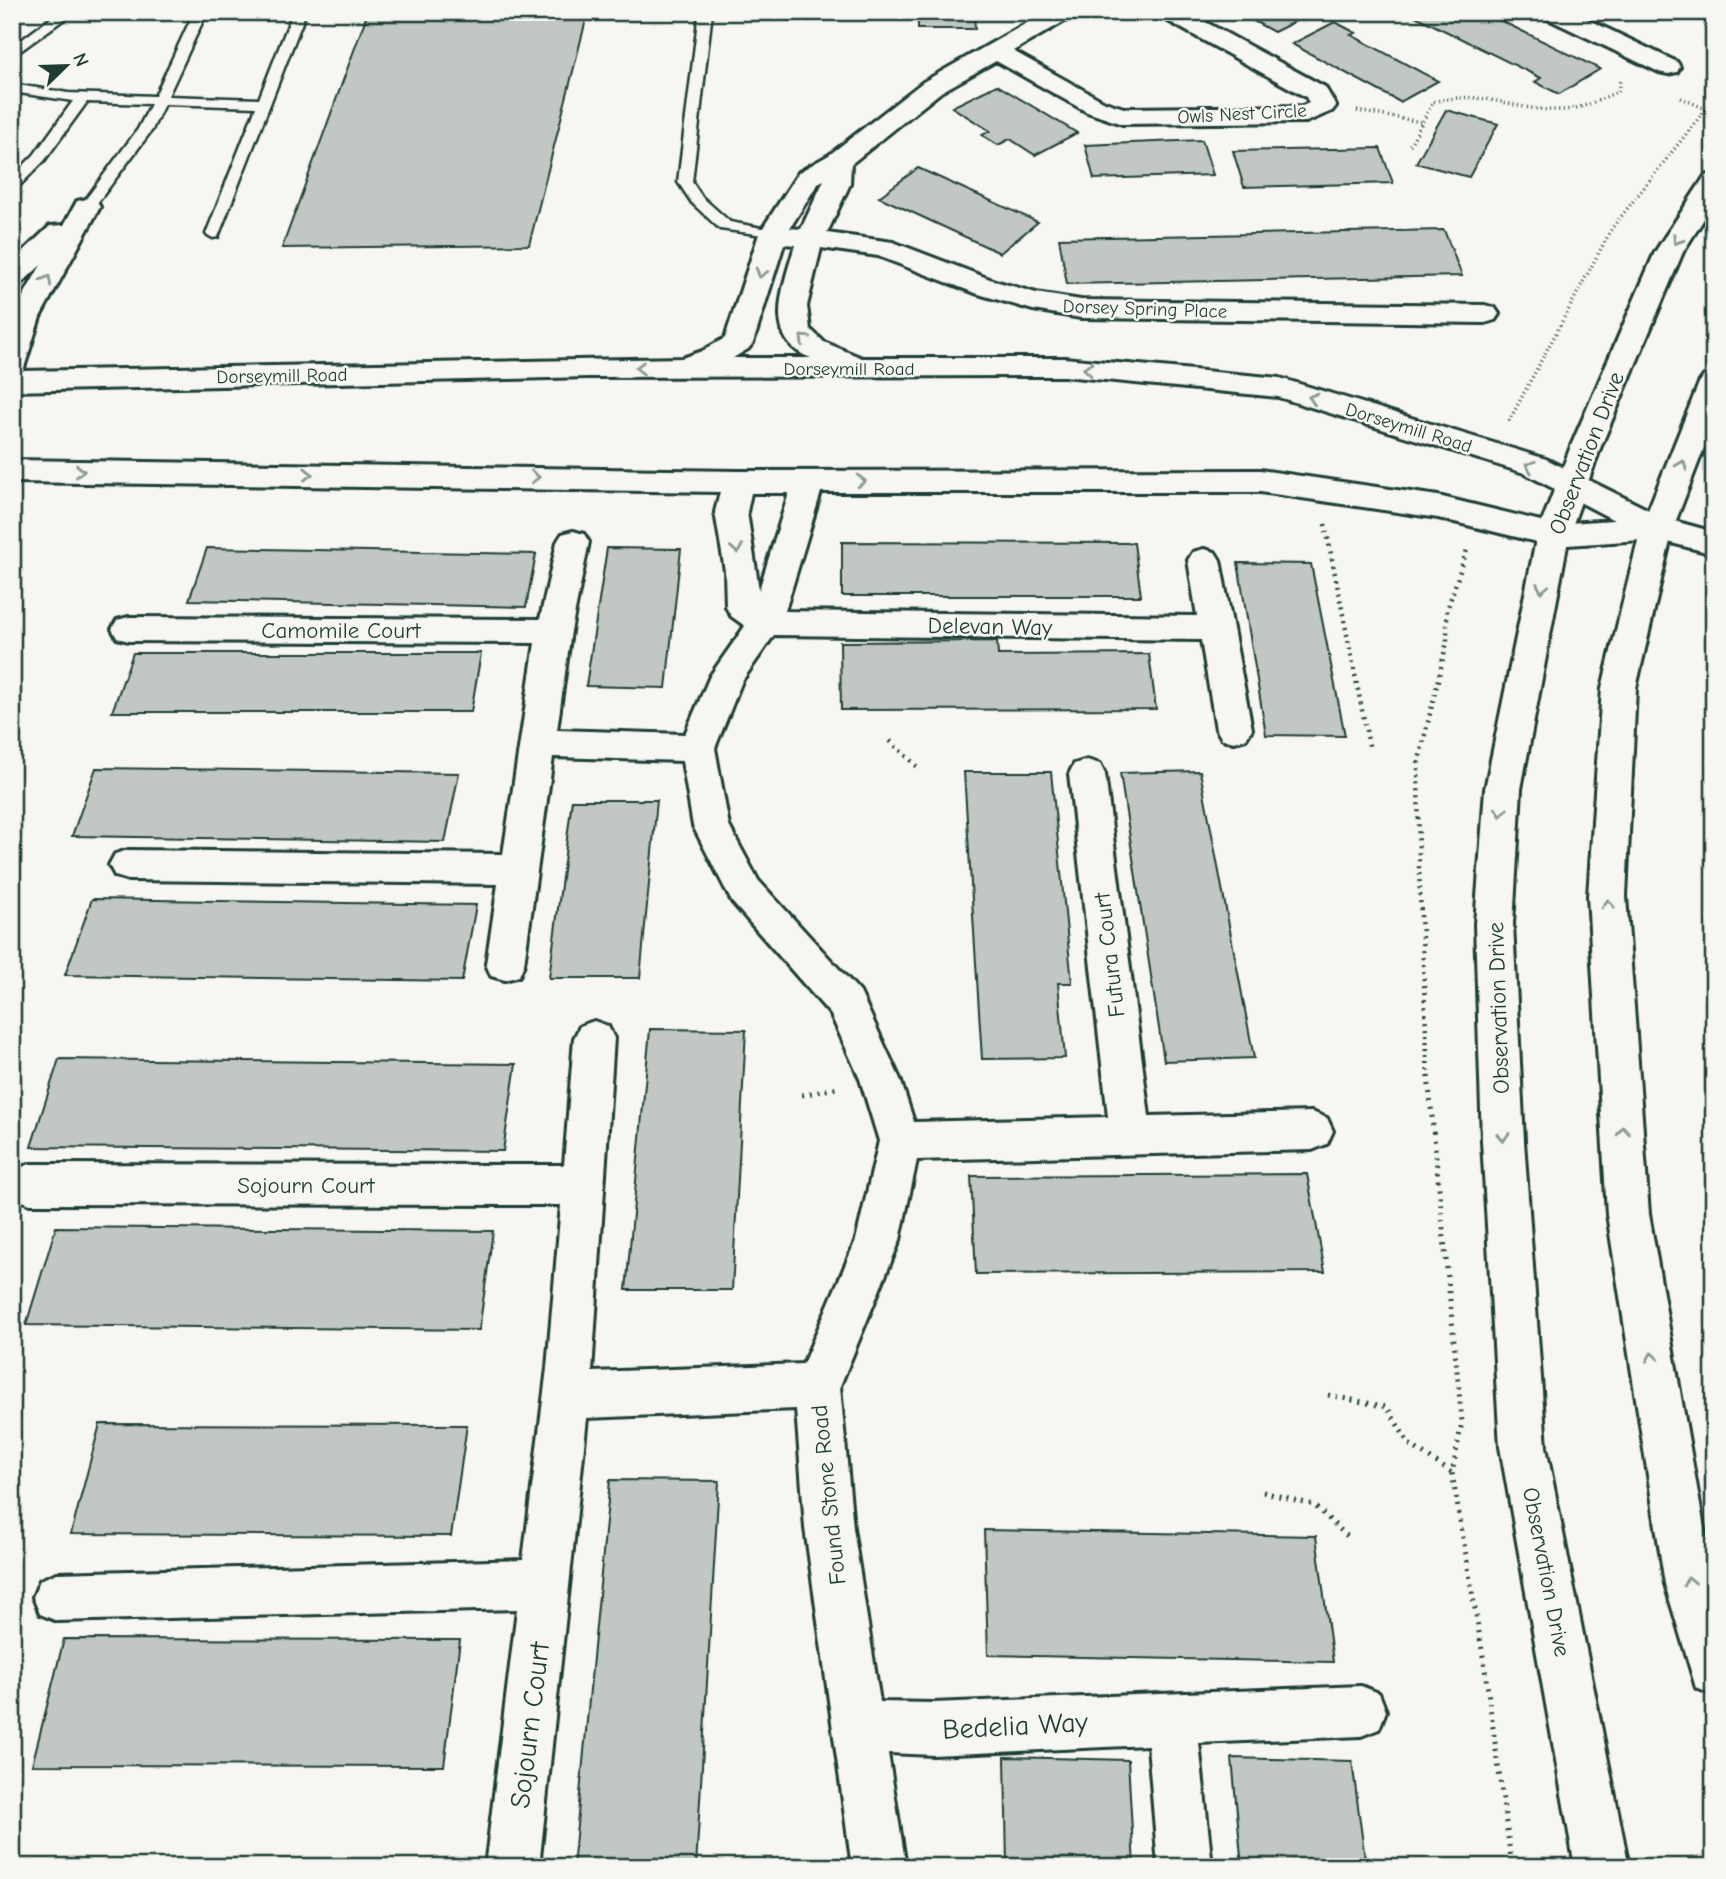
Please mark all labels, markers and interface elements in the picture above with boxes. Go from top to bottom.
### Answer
north arrow [32,32,102,102]
text: N [68,50,93,70]
street label: Owls Nest Circle [1177,100,1307,128]
one-way arrow [1672,232,1685,245]
one-way arrow [754,267,769,279]
one-way arrow [39,274,52,287]
street label: Dorsey Spring Place [1062,295,1227,323]
one-way arrow [799,335,812,348]
street label: Dorseymill Road [783,358,915,380]
one-way arrow [634,360,645,376]
one-way arrow [1082,362,1094,377]
street label: Dorseymill Road [216,364,348,388]
street label: Observation Drive [1543,368,1630,538]
one-way arrow [1307,391,1319,406]
street label: Dorseymill Road [1343,398,1475,458]
one-way arrow [1674,459,1688,471]
one-way arrow [1525,460,1537,474]
one-way arrow [75,464,86,479]
one-way arrow [303,467,314,482]
one-way arrow [530,470,541,485]
one-way arrow [856,473,867,488]
one-way arrow [729,543,744,555]
one-way arrow [1536,582,1551,594]
street label: Delevan Way [928,612,1053,641]
street label: Camomile Court [261,617,422,644]
one-way arrow [1494,806,1509,817]
street label: Futura Court [1088,890,1131,1019]
one-way arrow [1601,898,1616,909]
street label: Observation Drive [1482,922,1515,1094]
one-way arrow [1616,1125,1631,1136]
one-way arrow [1495,1131,1510,1142]
street label: Sojourn Court [237,1172,376,1199]
one-way arrow [1645,1351,1660,1362]
street label: Found Stone Road [806,1404,851,1586]
street label: Observation Drive [1517,1485,1576,1659]
one-way arrow [1683,1575,1698,1587]
street label: Sojourn Court [504,1639,556,1810]
street label: Bedelia Way [941,1706,1089,1746]

